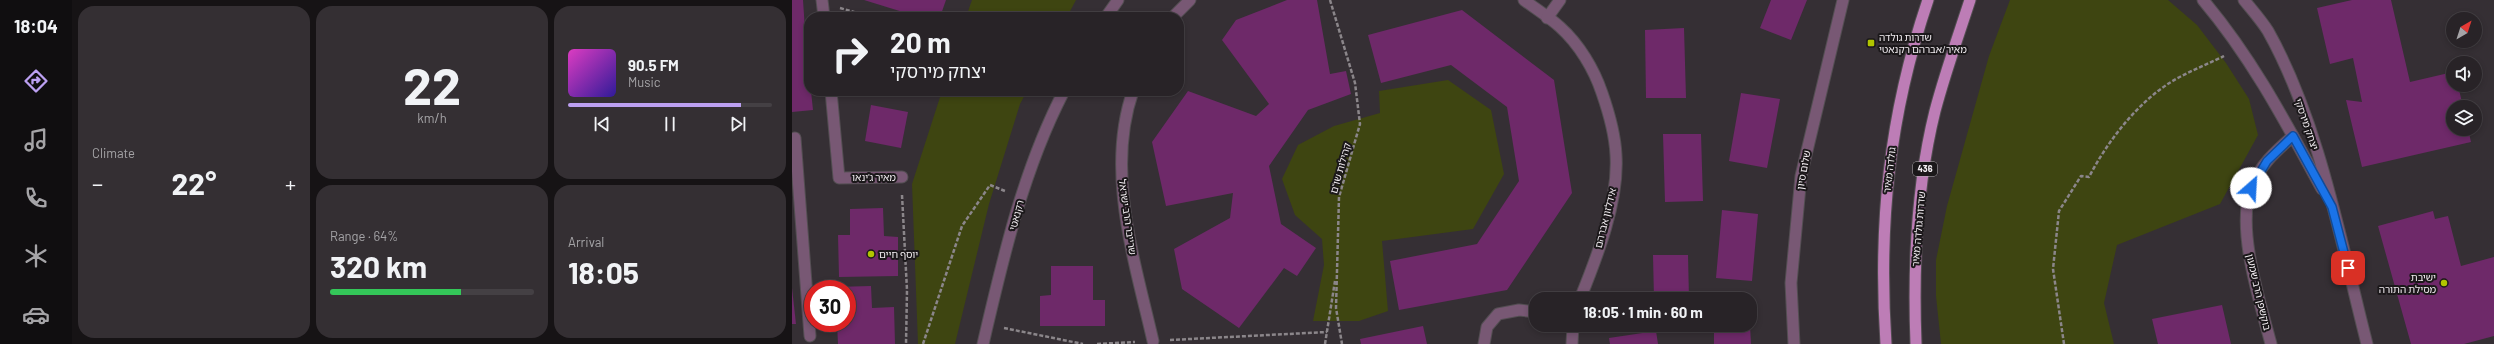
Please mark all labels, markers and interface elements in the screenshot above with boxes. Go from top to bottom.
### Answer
north arrow [2446,12,2482,48]
map controls [2446,12,2482,136]
text: 18:04 [14,15,58,37]
text: 20 m [890,25,951,59]
icon: right [824,28,876,80]
place label: שדרות גולדה מאיר/אברהם רקנאטי [1879,31,1967,55]
marker: שדרות גולדה מאיר/אברהם רקנאטי [1866,38,1876,48]
text: 22 [403,53,461,115]
text: 90.5 FM [628,56,679,74]
button: sound [2446,56,2482,92]
text: יצחק מירסקי [890,60,986,82]
icon: directions [22,67,50,95]
text: Music [628,74,661,90]
street label: יצחק מירסקי [2293,97,2321,151]
button: layers [2446,100,2482,136]
text: km/h [417,110,447,126]
icon: previous [591,113,613,135]
icon: pause [659,113,681,135]
icon: next [727,113,749,135]
icon: music [22,126,50,154]
street label: קהילות שו"ם [1327,141,1353,195]
text: Climate [92,145,135,161]
street label: גולדה מאיר [1880,146,1898,194]
street label: שלום סיון [1794,149,1812,191]
road number: 436 [1913,162,1937,176]
text: 22° [172,165,216,201]
position arrow [2230,167,2272,209]
text: − [92,170,103,196]
text: + [285,170,296,196]
street label: מאיר ג'ינאו [852,171,896,183]
street label: שרייבר הרב ישראל [1117,178,1139,256]
icon: phone [22,184,50,212]
street label: אידלזון אברהם [1592,187,1618,249]
street label: שדרות גולדה מאיר [1909,191,1927,267]
street label: רקנאטי [1006,199,1026,231]
text: Range · 64% [330,228,398,244]
text: Arrival [568,234,604,250]
icon: climate [22,242,50,270]
text: 320 km [330,248,427,284]
place label: יוסף חיים [879,248,918,260]
marker: יוסף חיים [866,249,876,259]
pin [2331,251,2365,285]
street label: בוקשפן הרב שמעון [2244,252,2274,332]
text: 18:05 [568,254,639,290]
icon: arrive [2337,257,2359,279]
place label: ישיבת מסילת התורה [2379,271,2436,295]
marker: ישיבת מסילת התורה [2439,278,2449,288]
speed limit sign: 30 [804,280,856,332]
icon: car [22,301,50,329]
text: 18:05 · 1 min · 60 m [1583,303,1703,321]

